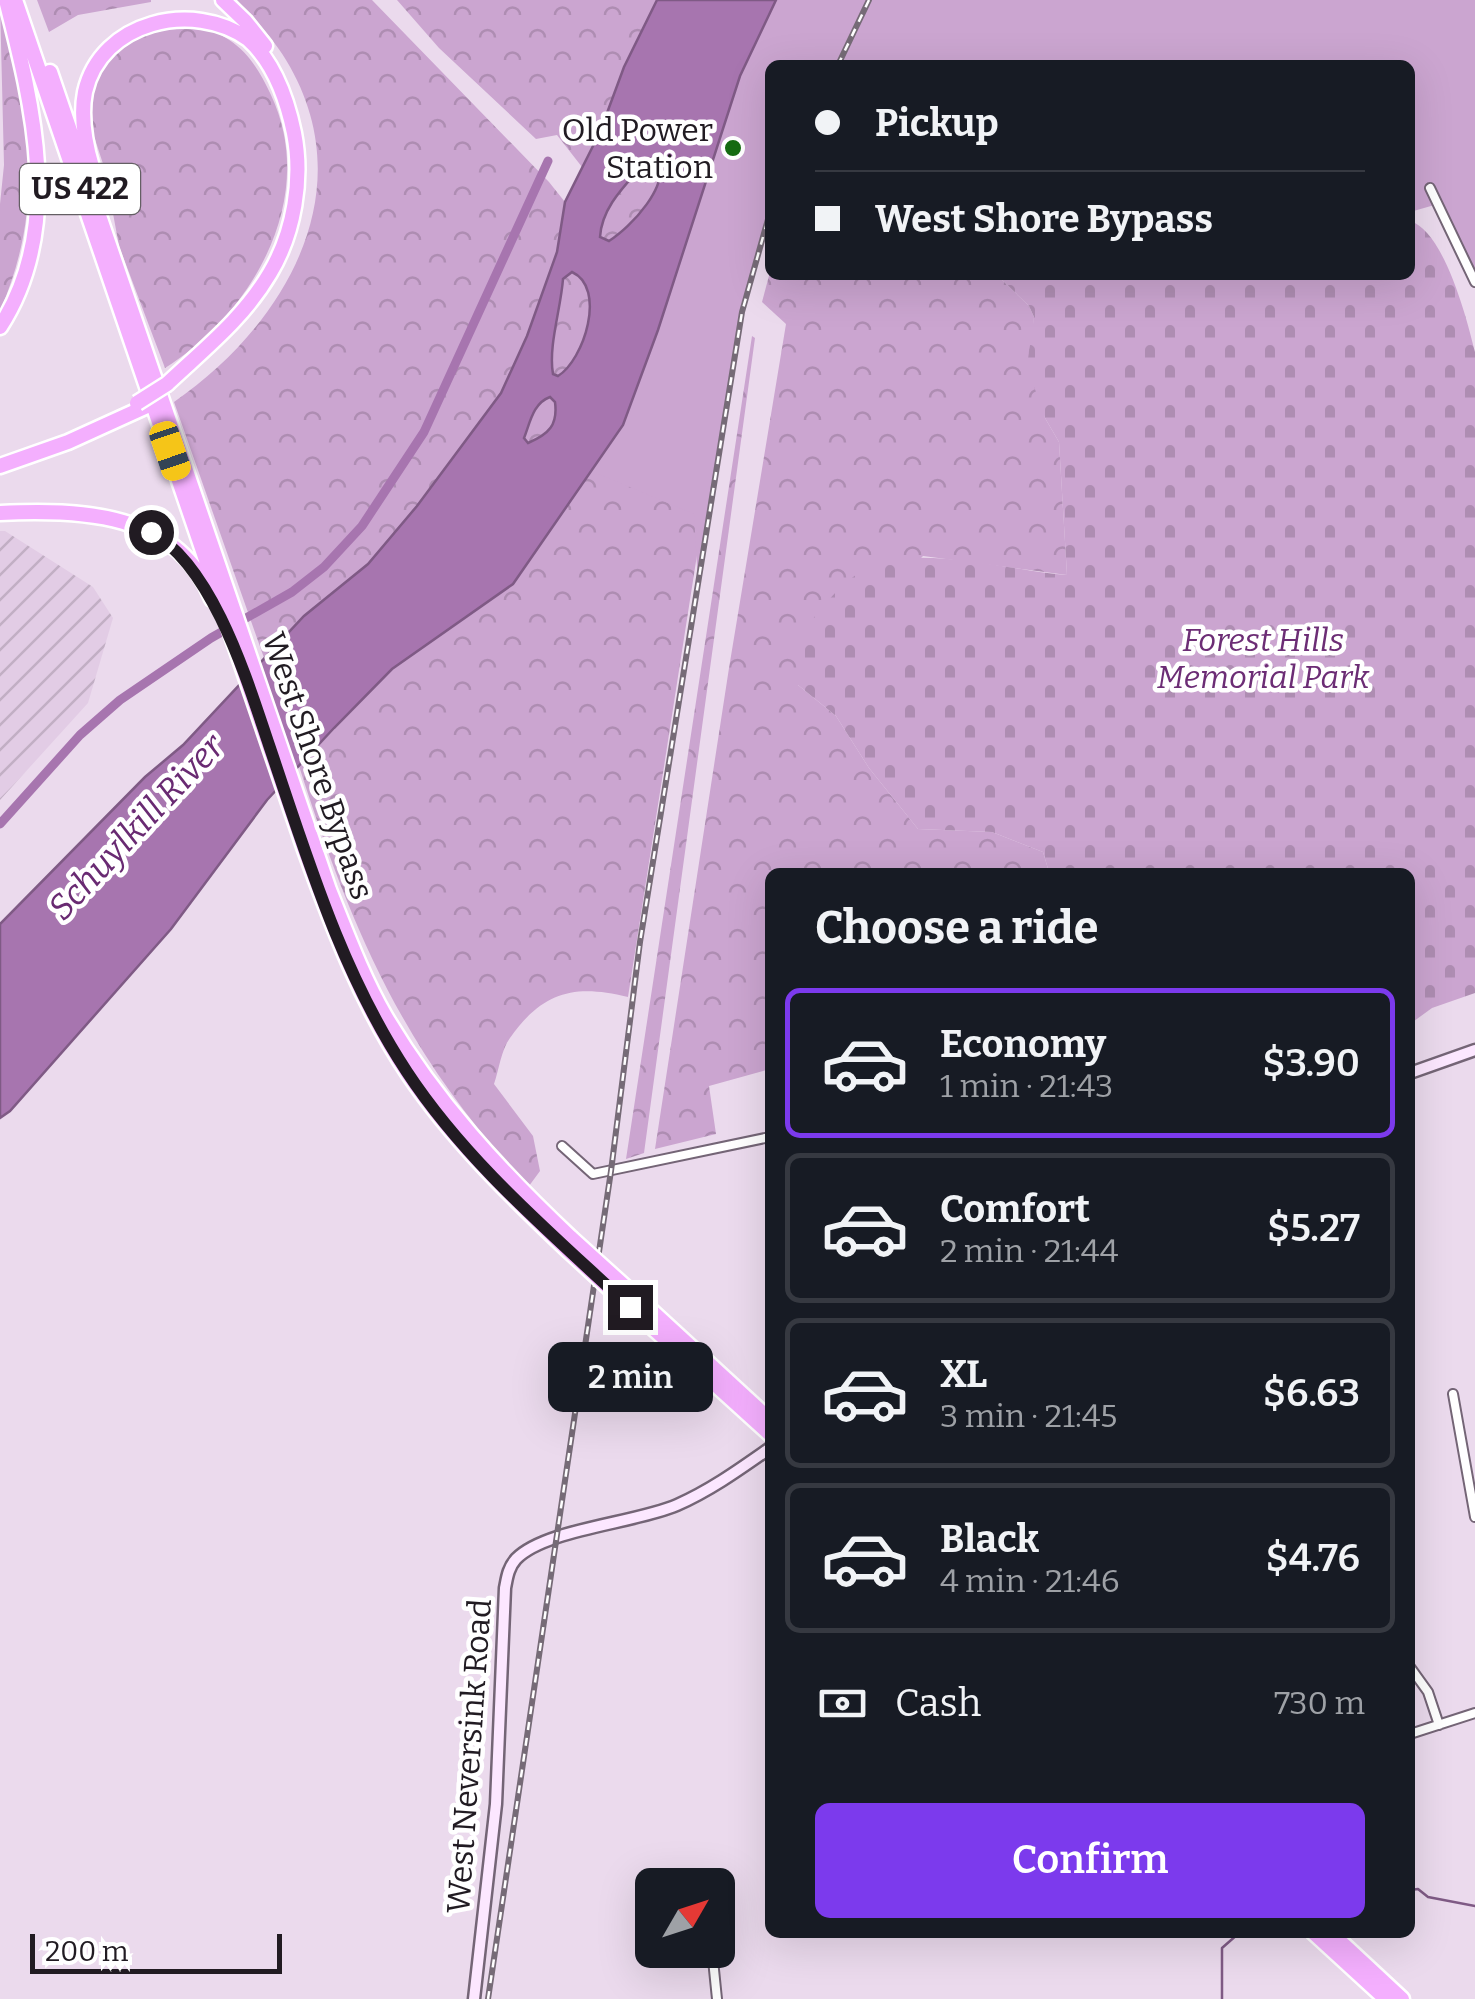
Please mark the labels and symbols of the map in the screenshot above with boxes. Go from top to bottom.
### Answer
place label: Old Power Station [562,111,713,186]
marker: Old Power Station [722,137,744,159]
road number: US 422 [20,164,140,214]
car [146,418,194,484]
route start [129,510,174,555]
park label: Forest Hills Memorial Park [1157,621,1370,696]
street label: West Shore Bypass [255,628,381,904]
water label: Schuylkill River [39,724,234,928]
route end [608,1285,653,1330]
callout: 2 min [548,1342,712,1412]
street label: West Neversink Road [439,1597,499,1915]
north arrow [635,1868,735,1968]
scale bar [30,1929,282,1974]

